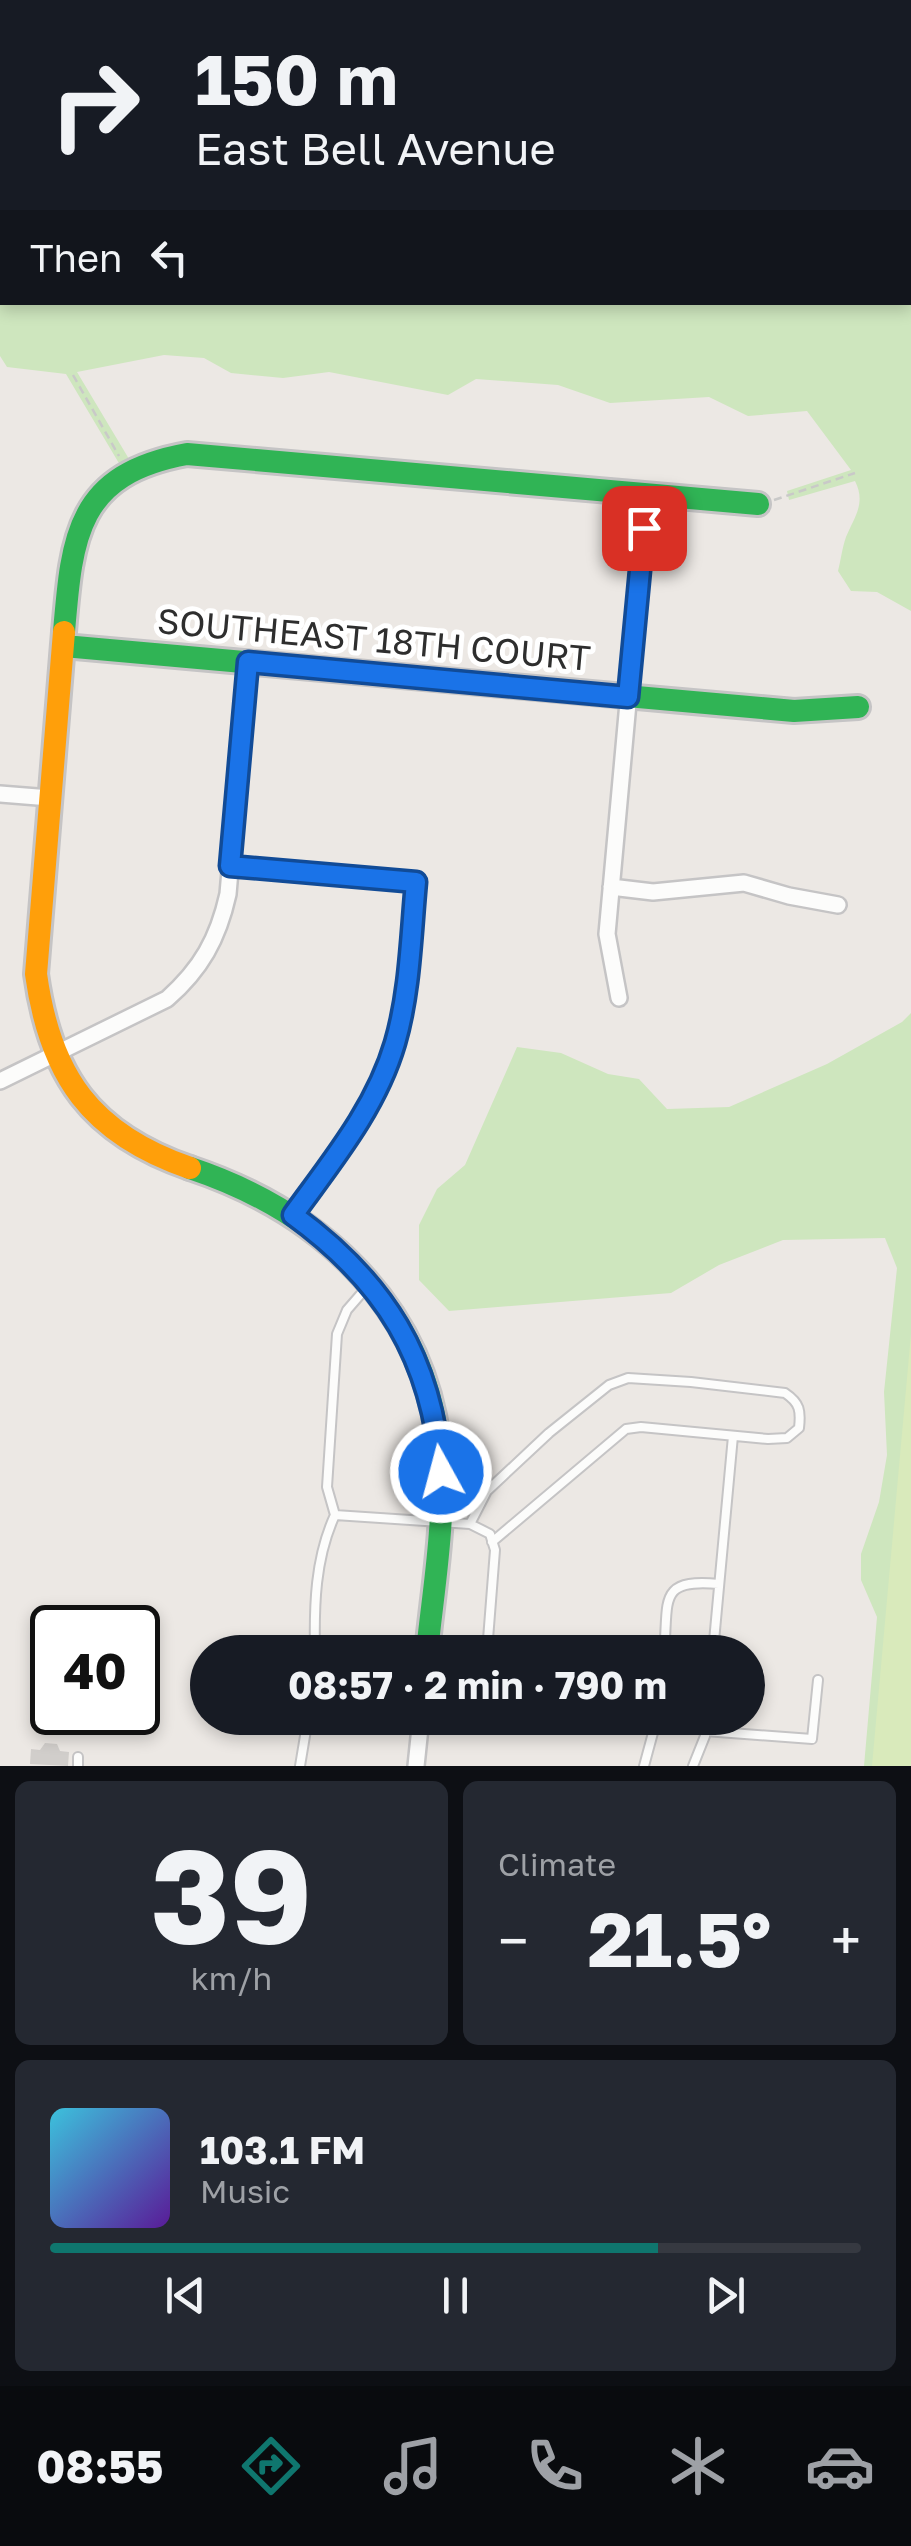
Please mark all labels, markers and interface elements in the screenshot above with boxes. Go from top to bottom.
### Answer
text: 150 m [195,36,398,120]
icon: right [30,40,160,170]
text: East Bell Avenue [195,121,556,175]
icon: left [142,230,197,285]
text: Then [30,235,122,280]
pin [602,486,687,571]
icon: arrive [617,501,672,556]
street label: SOUTHEAST 18TH COURT [156,599,592,679]
position arrow [389,1420,493,1524]
speed limit sign: 40 [30,1605,160,1735]
text: 08:57 · 2 min · 790 m [288,1662,667,1707]
text: 39 [151,1816,312,1972]
text: Climate [498,1845,616,1883]
text: 21.5° [588,1893,771,1984]
text: − [498,1907,528,1973]
text: + [831,1907,861,1973]
text: km/h [191,1959,272,1997]
text: 103.1 FM [200,2127,365,2172]
text: Music [200,2172,290,2210]
icon: previous [158,2268,213,2323]
icon: pause [428,2268,483,2323]
icon: next [698,2268,753,2323]
icon: directions [236,2431,306,2501]
icon: music [378,2431,448,2501]
icon: phone [520,2431,590,2501]
icon: climate [663,2431,733,2501]
icon: car [805,2431,875,2501]
text: 08:55 [36,2439,163,2493]

